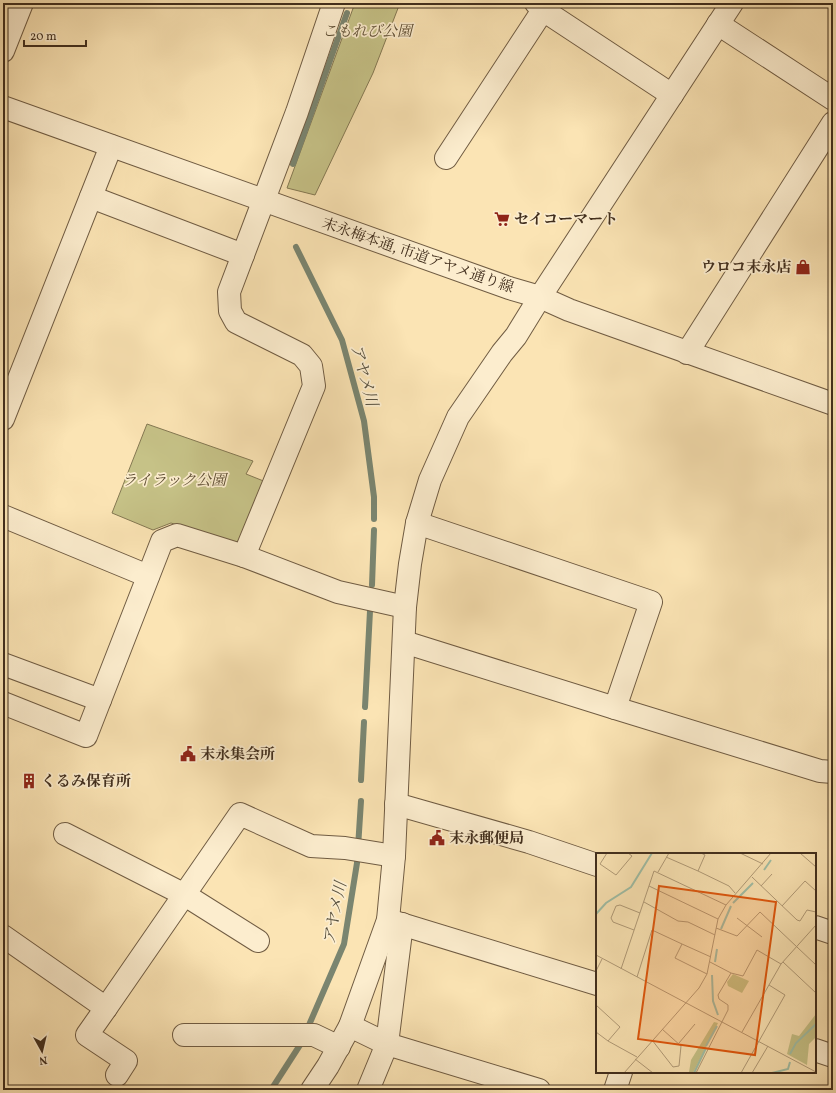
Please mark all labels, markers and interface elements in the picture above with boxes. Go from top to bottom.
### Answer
scale bar [24,22,86,48]
park label: こもれび公園 [322,22,415,43]
text: 20 m [30,29,57,45]
supermarket icon: セイコーマート [493,210,511,228]
place label: セイコーマート [514,210,618,231]
street label: 末永梅本通, 市道アヤメ通り線 [319,214,516,299]
place label: ウロコ末永店 [701,258,791,279]
shop icon: ウロコ末永店 [794,258,812,276]
water label: アヤメ川 [344,342,382,411]
park label: ライラック公園 [122,471,229,492]
public building icon: 末永集会所 [179,745,197,763]
place label: 末永集会所 [200,745,275,766]
building icon: くるみ保育所 [20,772,38,790]
place label: くるみ保育所 [41,772,131,793]
public building icon: 末永郵便局 [428,829,446,847]
place label: 末永郵便局 [449,829,524,850]
inset map [596,853,816,1073]
water label: アヤメ川 [319,878,353,947]
north arrow [22,1031,62,1071]
text: N [38,1051,48,1067]

